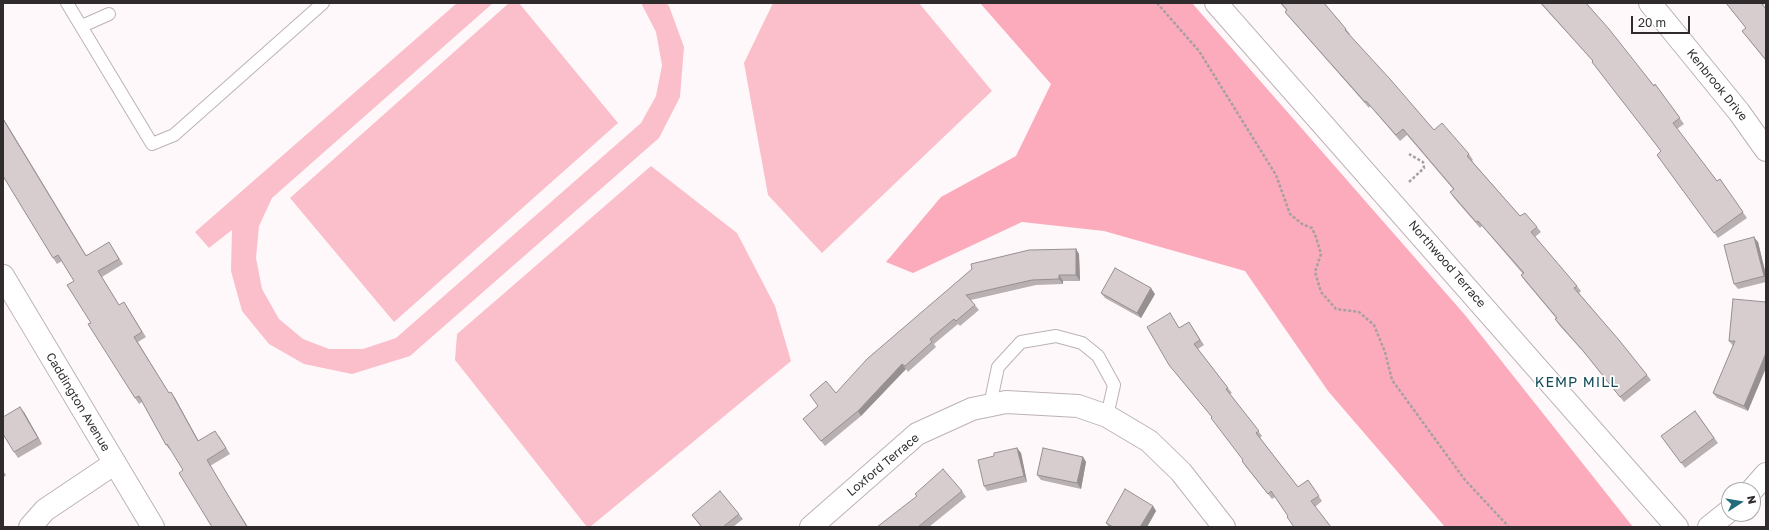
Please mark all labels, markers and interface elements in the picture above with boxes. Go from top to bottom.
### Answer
scale bar [1633,8,1692,34]
text: 20 m [1638,15,1666,30]
street label: Kenbrook Drive [1684,46,1750,124]
street label: Northwood Terrace [1405,218,1489,310]
street label: Caddington Avenue [43,350,113,454]
district label: KEMP MILL [1535,375,1619,391]
street label: Loxford Terrace [844,431,922,499]
north arrow [1721,482,1761,522]
text: N [1745,494,1759,505]

